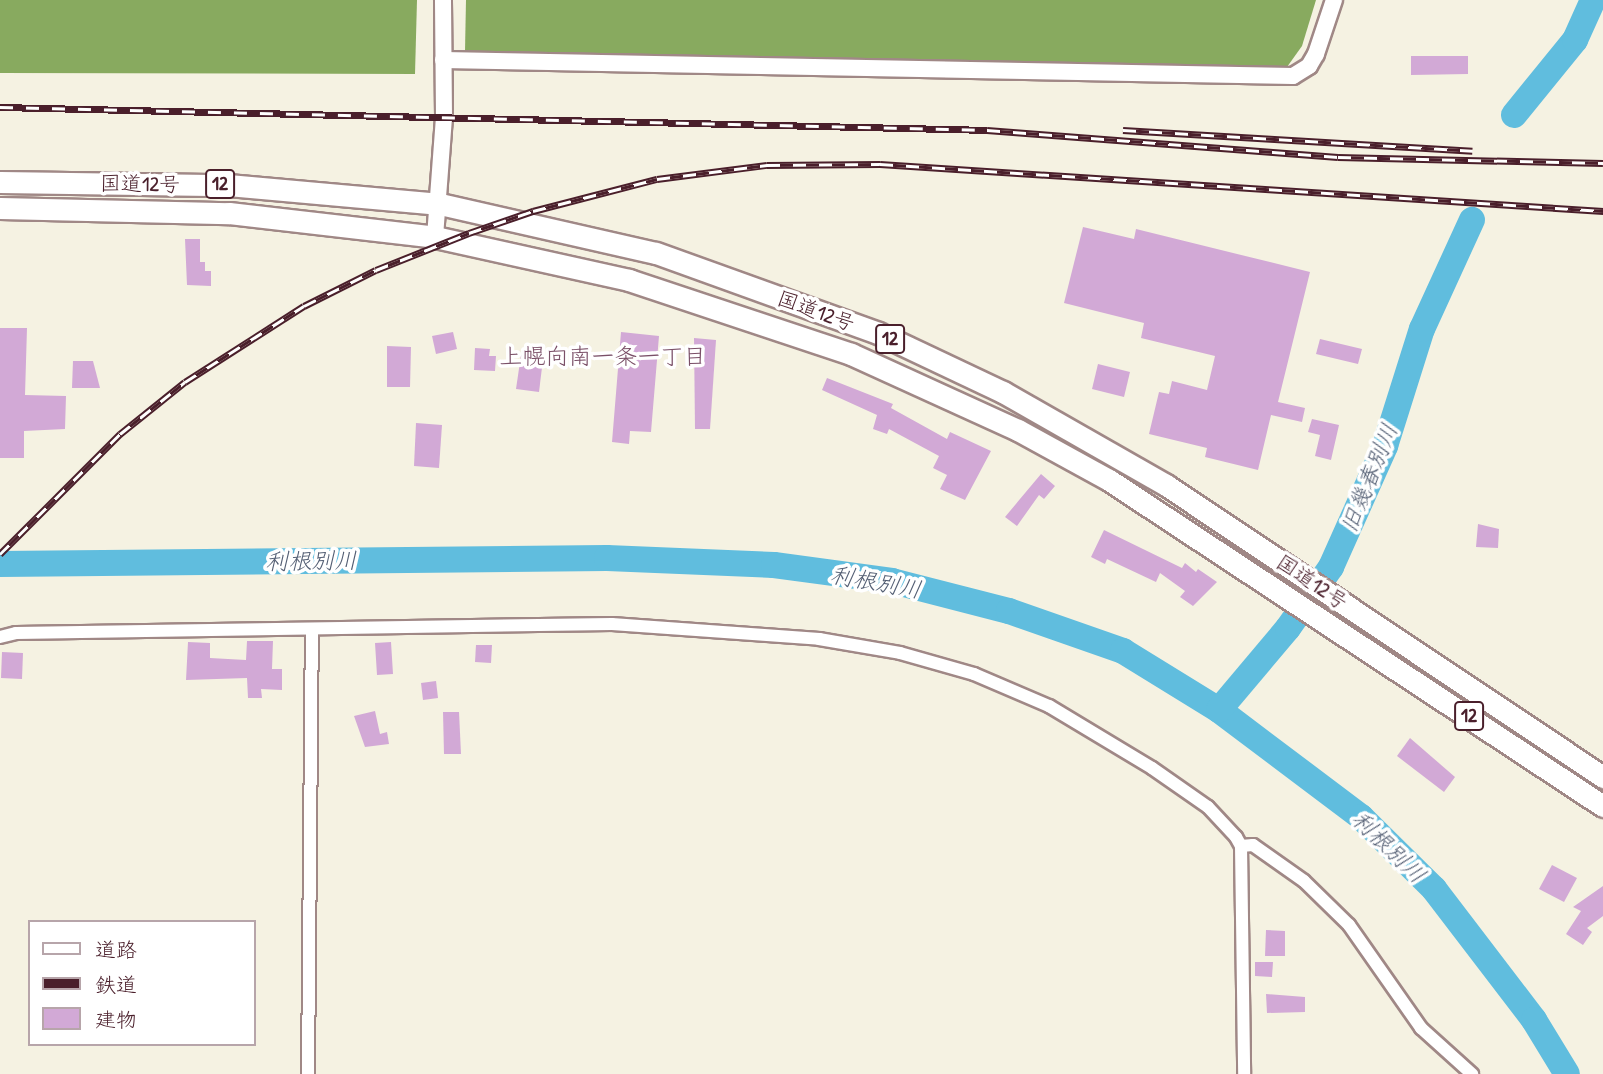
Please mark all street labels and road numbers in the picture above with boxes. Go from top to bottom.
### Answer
road number: 12 [204,168,236,200]
street label: 国道12号 [100,171,180,197]
street label: 国道12号 [774,285,858,337]
road number: 12 [874,324,906,354]
street label: 国道12号 [1272,549,1352,615]
road number: 12 [1453,701,1485,732]

